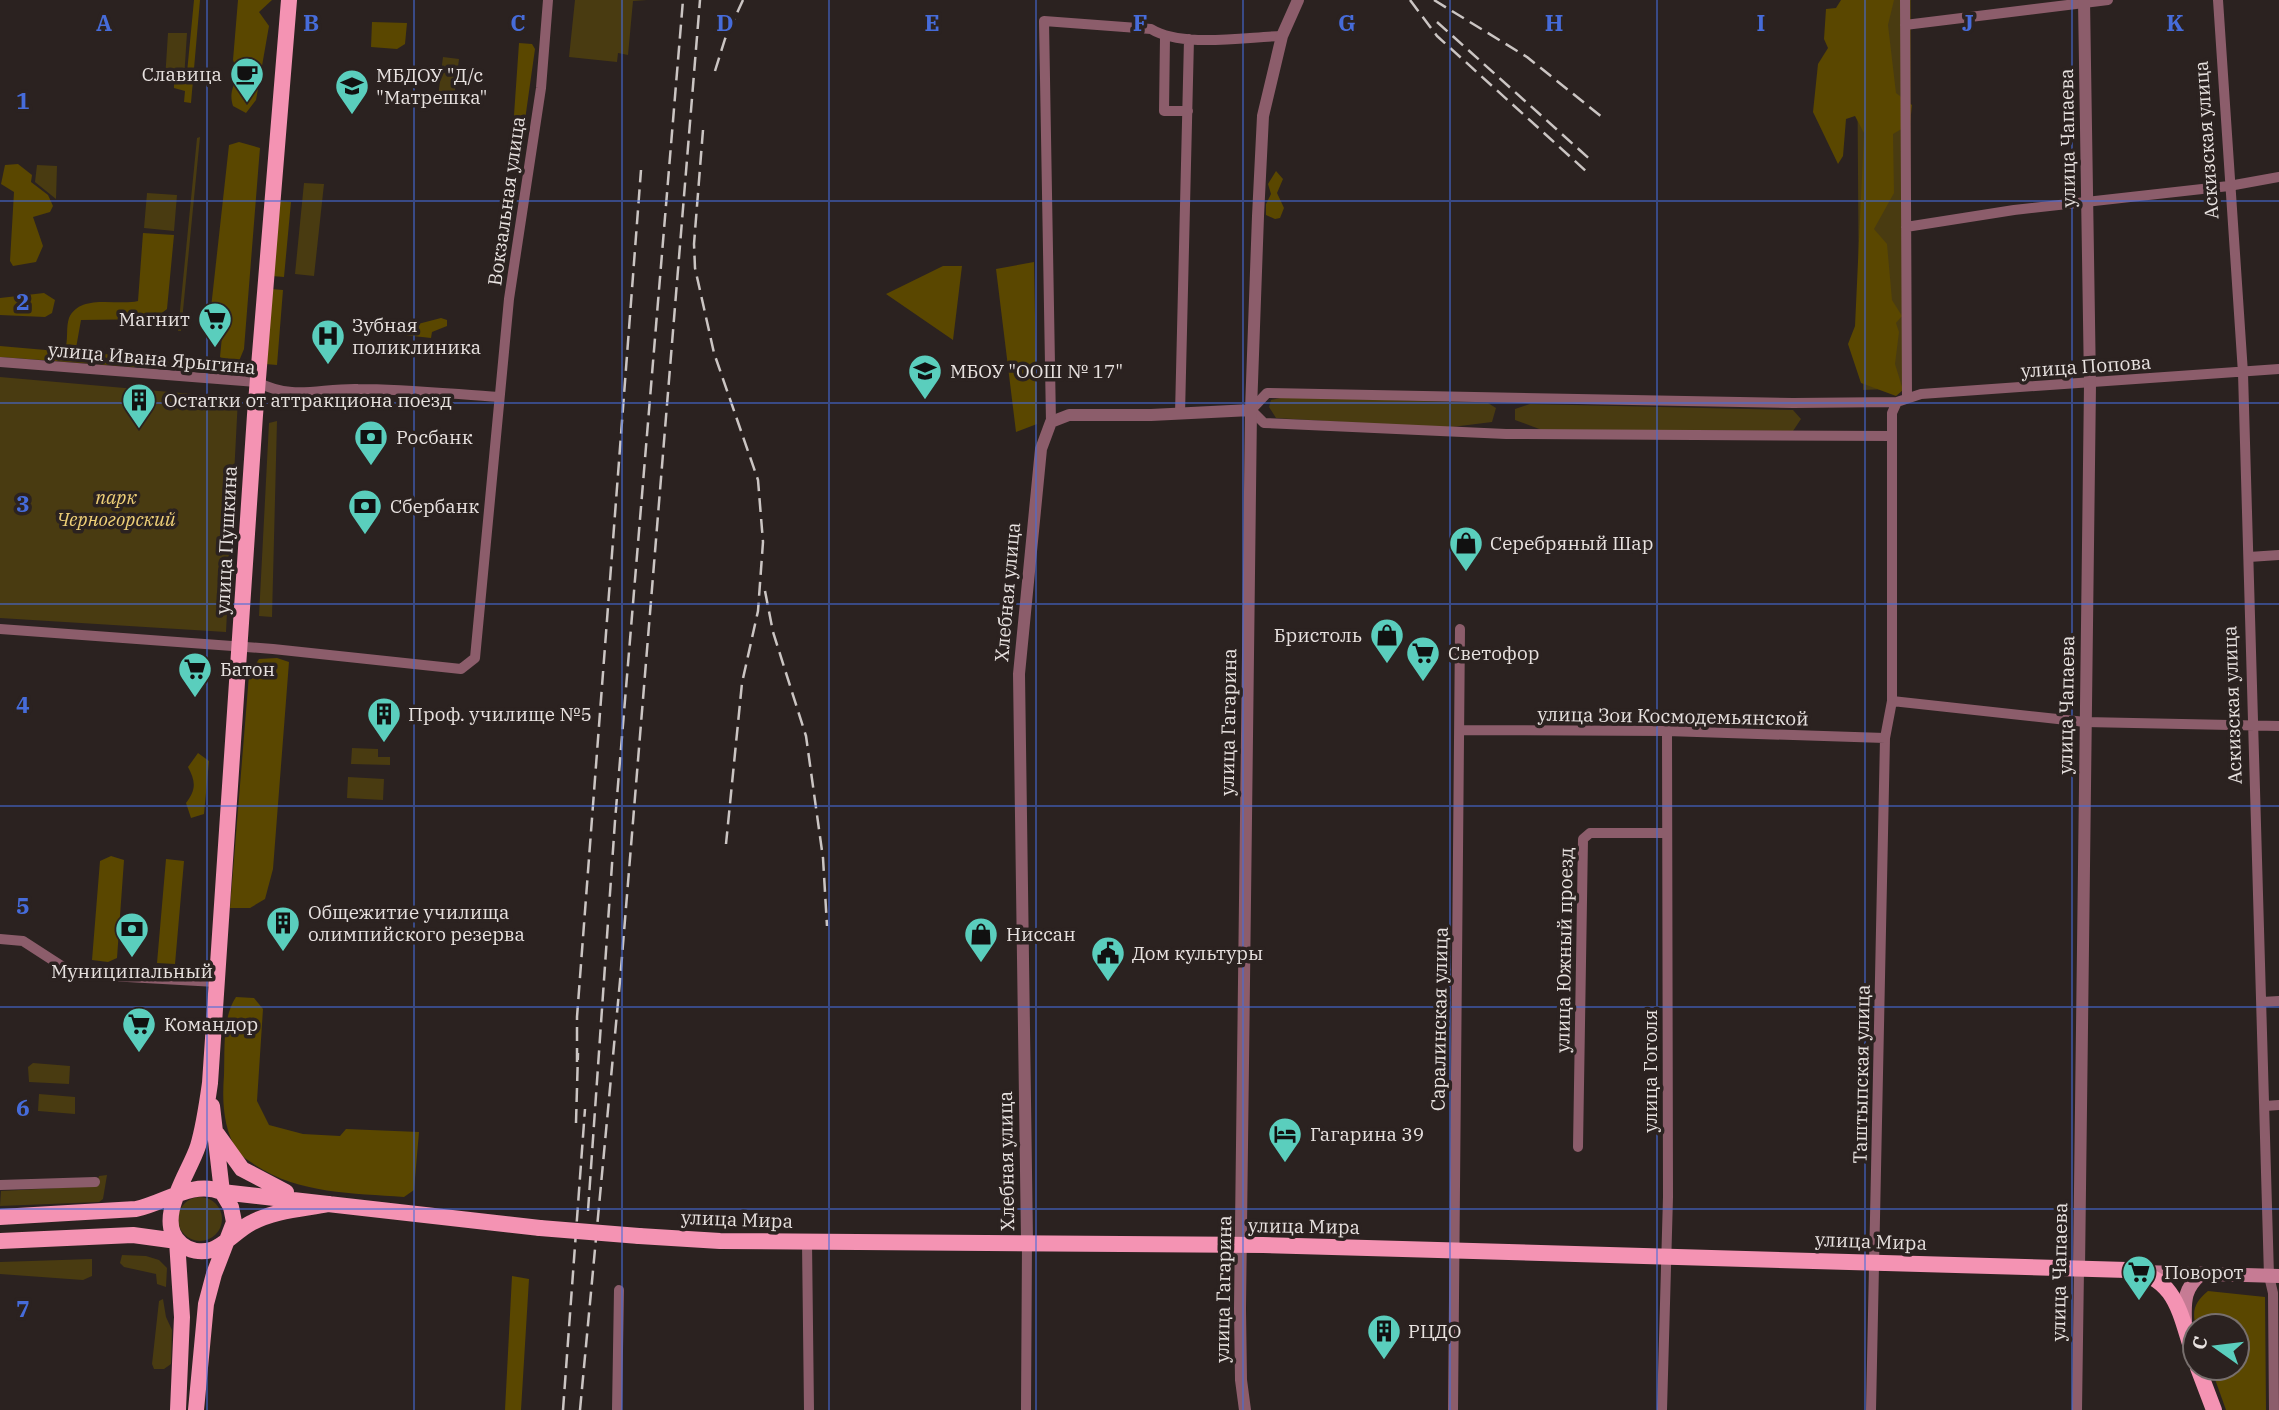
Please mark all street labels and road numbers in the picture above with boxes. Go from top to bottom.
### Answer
street label: Аскизская улица [2188,60,2224,220]
street label: улица Чапаева [2054,68,2080,208]
street label: Вокзальная улица [482,115,530,287]
street label: улица Ивана Ярыгина [47,337,257,379]
street label: улица Попова [2020,349,2152,383]
street label: улица Пушкина [210,465,242,615]
street label: Хлебная улица [989,521,1025,663]
street label: Аскизская улица [2217,625,2247,785]
street label: улица Чапаева [2053,635,2079,775]
street label: улица Гагарина [1215,648,1241,796]
street label: улица Зои Космодемьянской [1537,702,1809,730]
street label: улица Южный проезд [1550,847,1578,1053]
street label: Саралинская улица [1425,927,1453,1111]
street label: Таштыпская улица [1847,984,1875,1164]
street label: улица Гоголя [1638,1009,1662,1133]
street label: Хлебная улица [993,1091,1019,1231]
street label: улица Чапаева [2046,1202,2072,1342]
street label: улица Мира [681,1205,793,1233]
street label: улица Мира [1248,1213,1360,1239]
street label: улица Гагарина [1210,1215,1236,1363]
street label: улица Мира [1815,1227,1927,1255]

